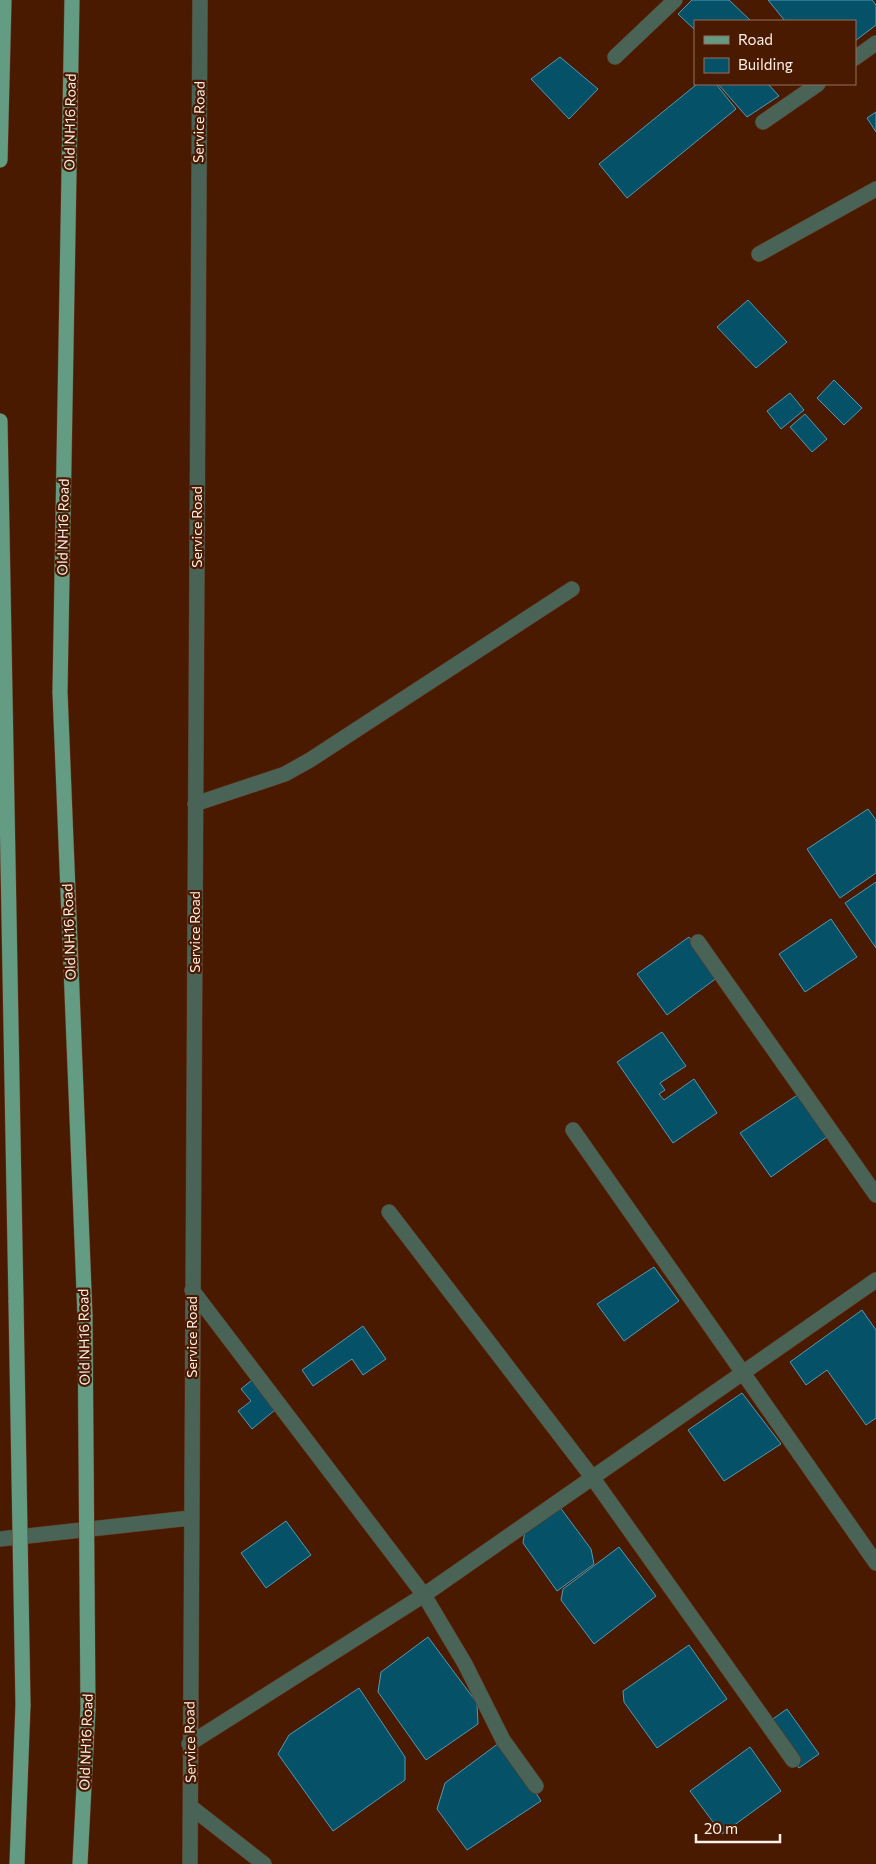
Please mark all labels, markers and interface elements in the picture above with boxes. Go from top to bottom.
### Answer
legend [694,20,856,85]
text: Road [738,30,773,48]
text: Building [738,55,793,73]
street label: Old NH16 Road [60,74,79,170]
street label: Service Road [189,81,208,163]
street label: Old NH16 Road [53,479,72,575]
street label: Service Road [188,486,205,568]
street label: Old NH16 Road [58,883,79,981]
street label: Service Road [186,891,203,973]
street label: Old NH16 Road [74,1289,93,1385]
street label: Service Road [183,1296,200,1378]
street label: Old NH16 Road [75,1693,96,1791]
street label: Service Road [180,1701,199,1783]
scale bar [696,1812,780,1844]
text: 20 m [704,1819,738,1837]

